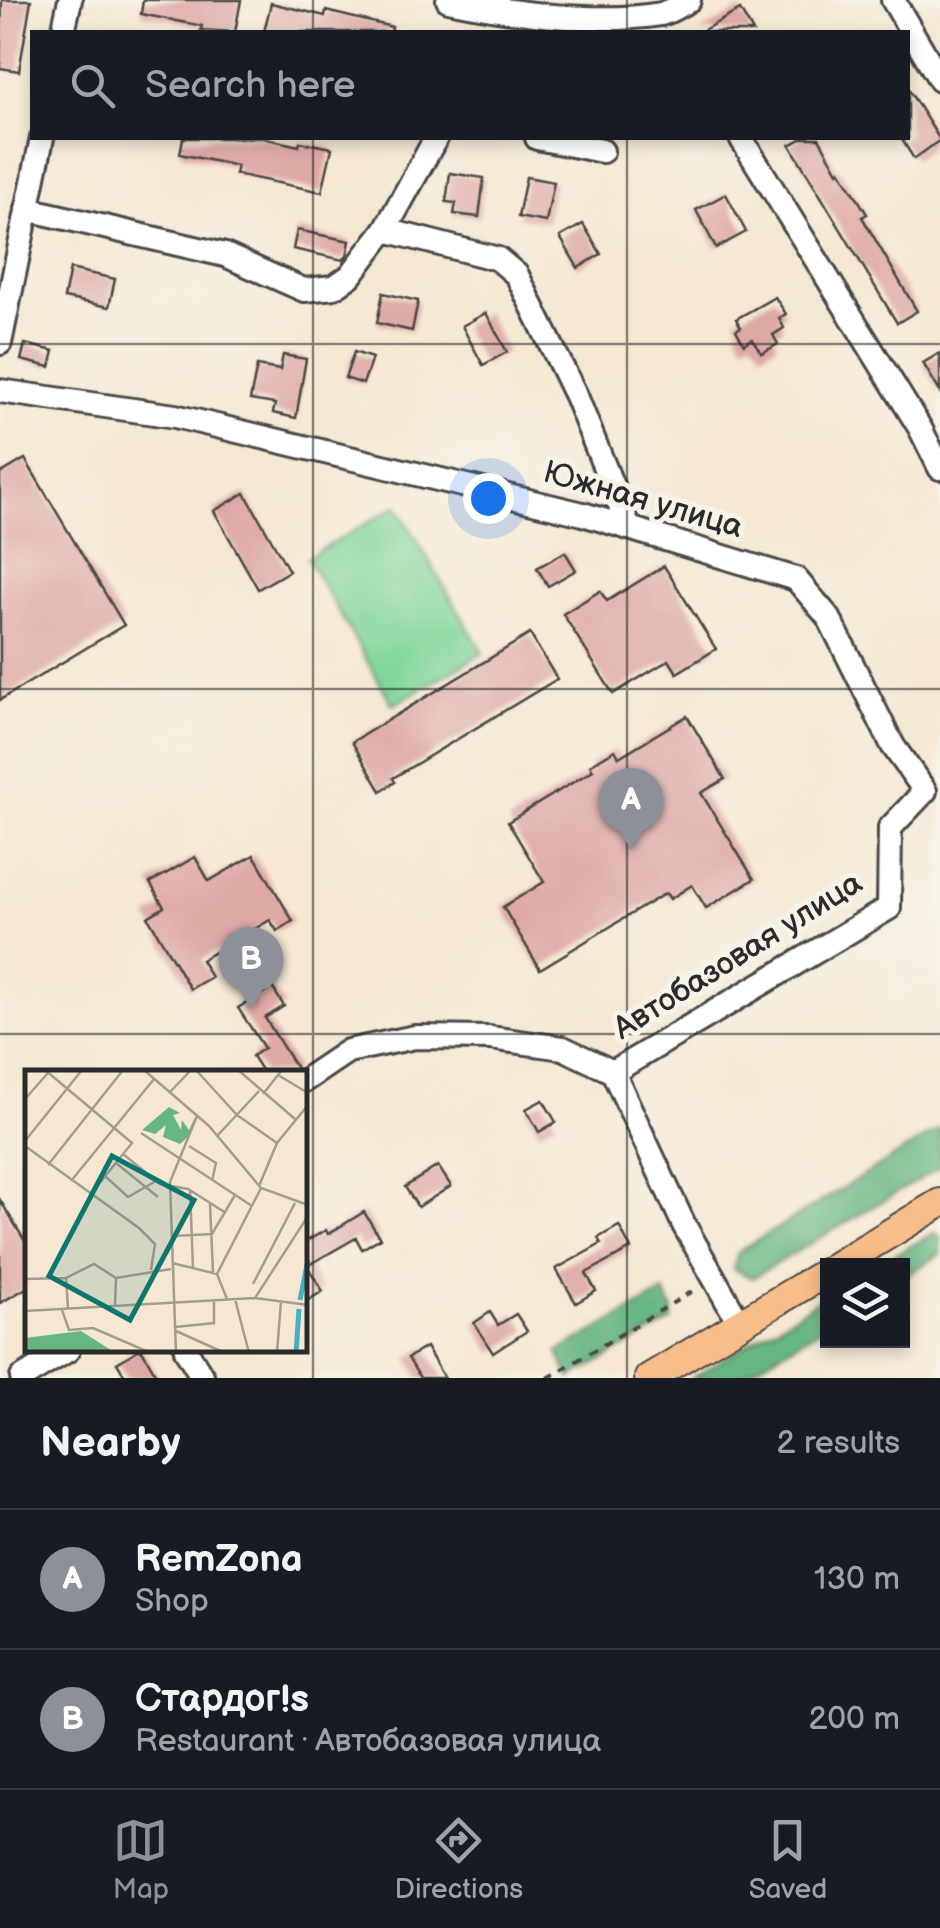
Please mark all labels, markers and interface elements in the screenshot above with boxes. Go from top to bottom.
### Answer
search box [30,30,910,140]
icon: search [65,58,120,113]
text: Search here [145,63,356,108]
street label: Южная улица [539,453,747,547]
your location [463,473,514,524]
pin: A [598,768,664,850]
street label: Автобазовая улица [605,864,870,1049]
pin: B [218,926,284,1009]
inset map [25,1070,308,1353]
map controls [820,1258,910,1348]
button: layers [820,1258,910,1348]
text: Nearby [40,1418,180,1469]
text: 2 results [776,1424,900,1463]
text: RemZona [135,1537,303,1582]
text: A [63,1560,82,1599]
text: 130 m [814,1560,900,1599]
text: Shop [135,1582,209,1621]
text: Стардог!s [135,1677,309,1722]
text: B [61,1700,84,1739]
text: 200 m [808,1700,900,1739]
text: Restaurant · Автобазовая улица [135,1722,601,1761]
tab: Map [113,1813,169,1906]
tab: Directions [394,1813,523,1906]
tab: Saved [749,1813,827,1906]

